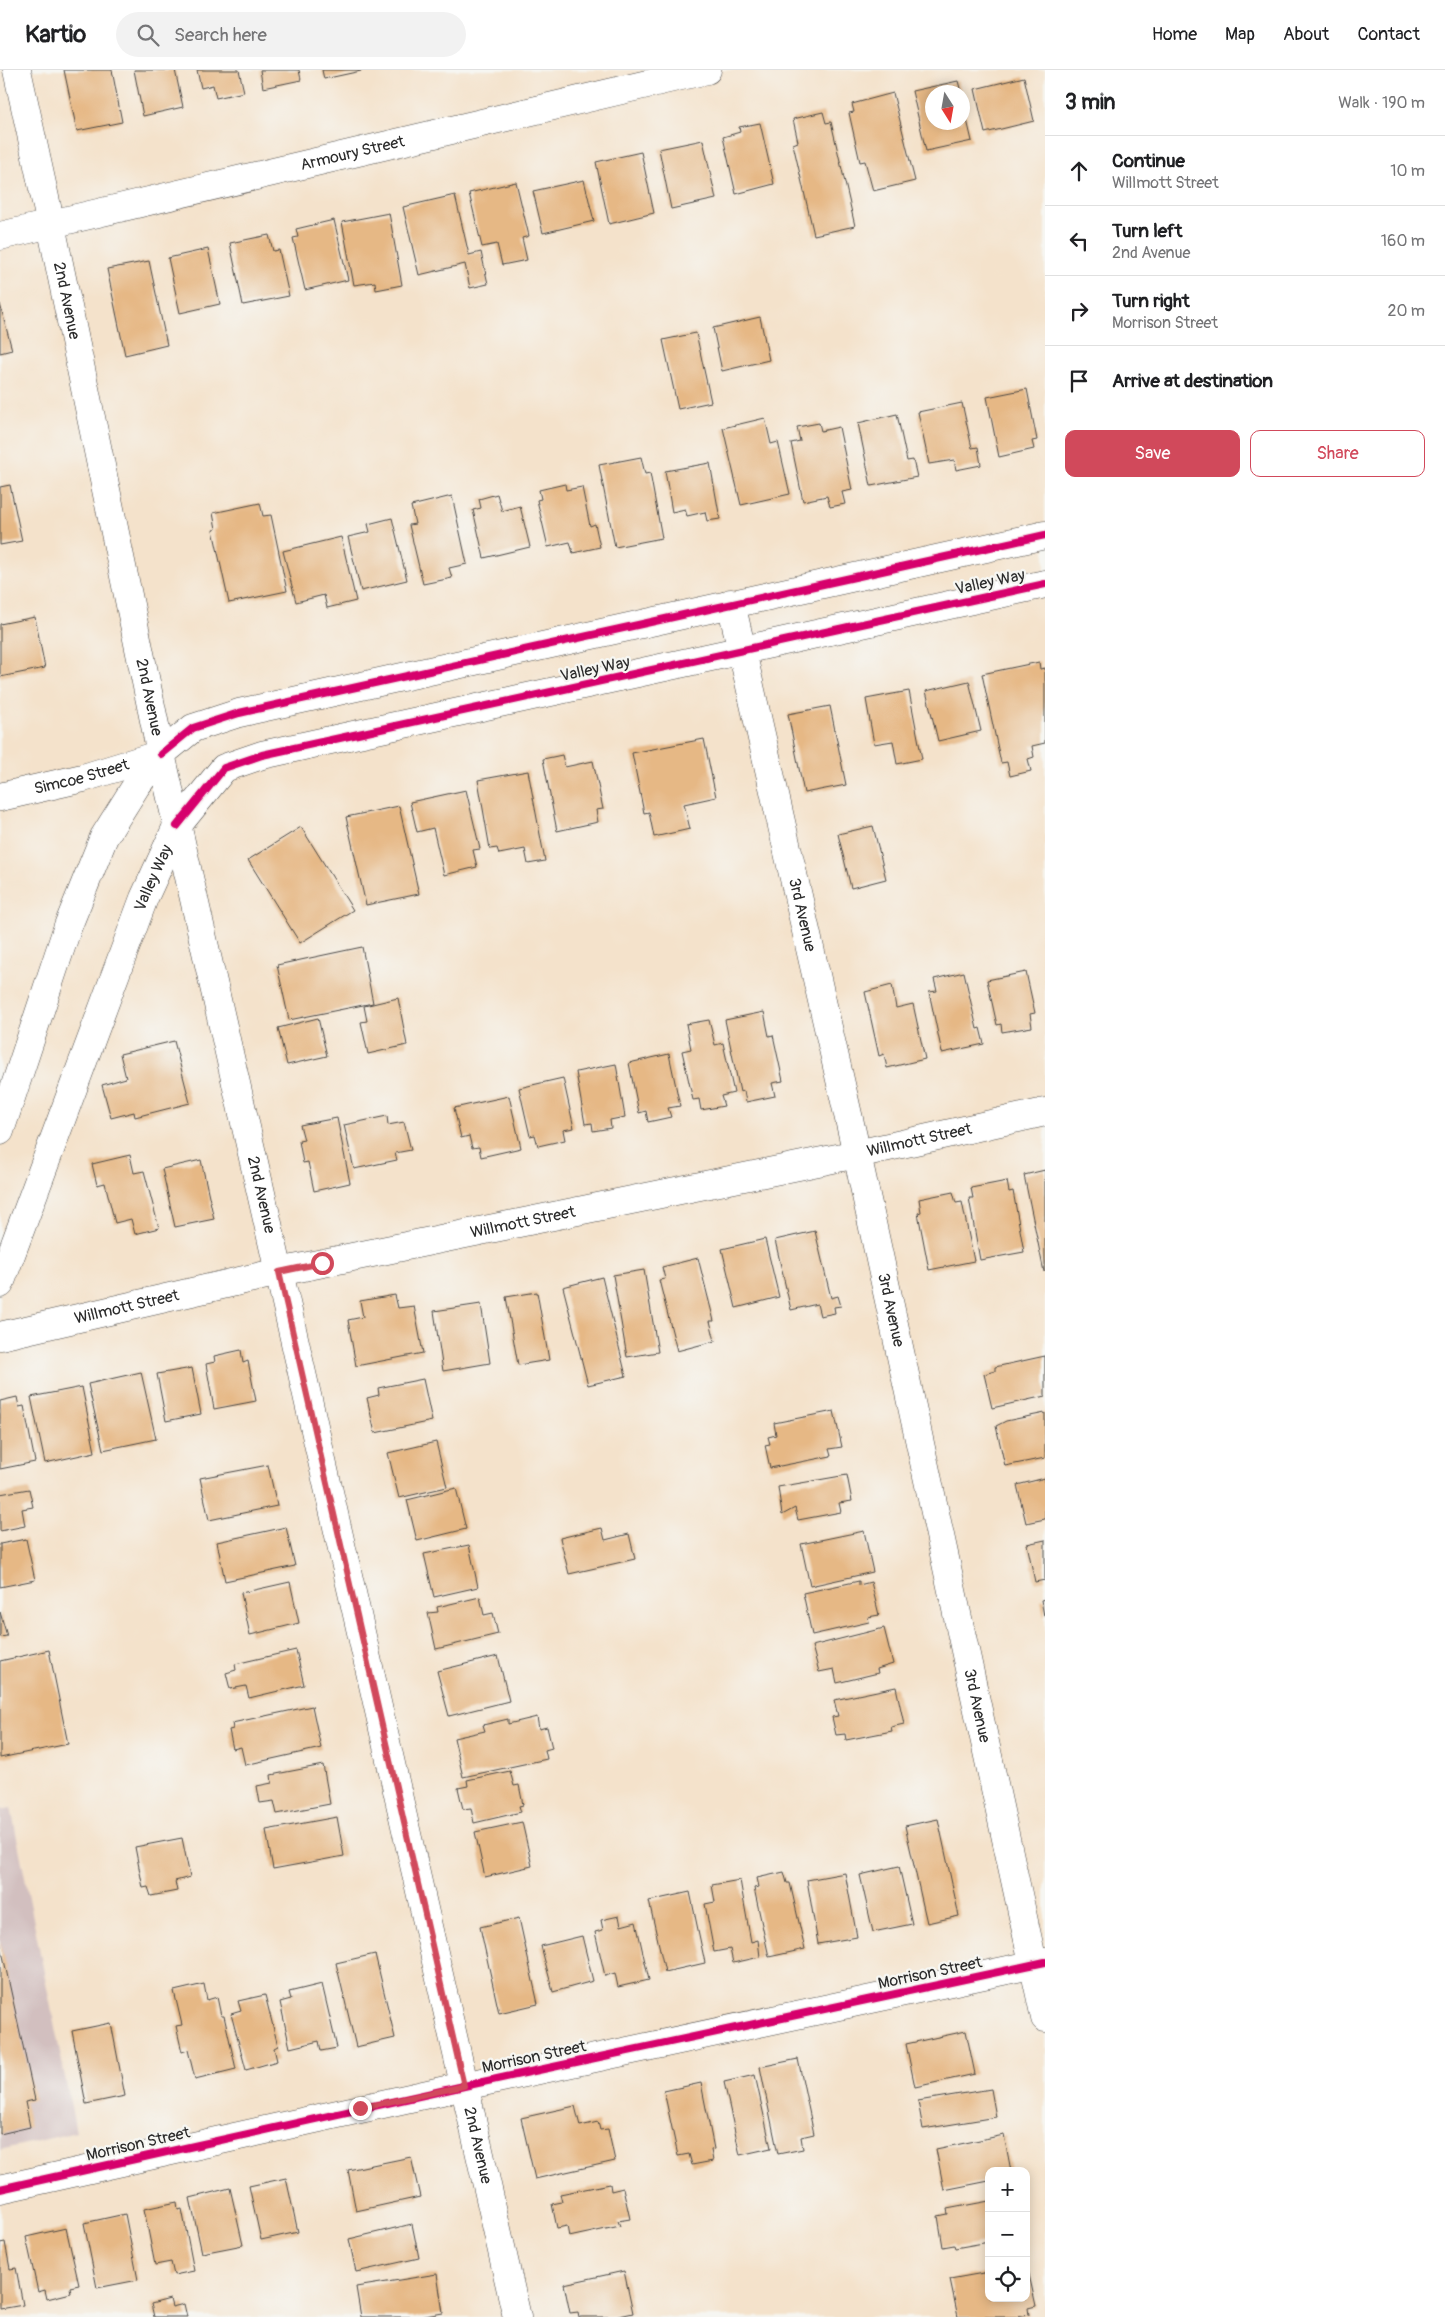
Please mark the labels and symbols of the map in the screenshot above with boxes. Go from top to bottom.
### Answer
north arrow [925,85,970,130]
street label: Armoury Street [298,131,407,175]
street label: 2nd Avenue [49,260,85,341]
street label: Valley Way [953,565,1027,599]
street label: Valley Way [558,652,632,686]
street label: 2nd Avenue [131,657,167,738]
street label: Simcoe Street [32,754,132,799]
street label: Valley Way [130,841,177,914]
street label: 3rd Avenue [784,876,820,954]
street label: Willmott Street [865,1119,974,1161]
street label: 2nd Avenue [243,1154,280,1235]
street label: Willmott Street [468,1202,578,1243]
route start [311,1252,334,1275]
street label: 3rd Avenue [873,1271,909,1349]
street label: Willmott Street [72,1285,182,1329]
street label: 3rd Avenue [959,1667,995,1745]
street label: Morrison Street [876,1952,984,1994]
street label: Morrison Street [480,2036,588,2078]
route end [349,2097,372,2120]
street label: 2nd Avenue [459,2105,496,2186]
street label: Morrison Street [84,2122,192,2166]

